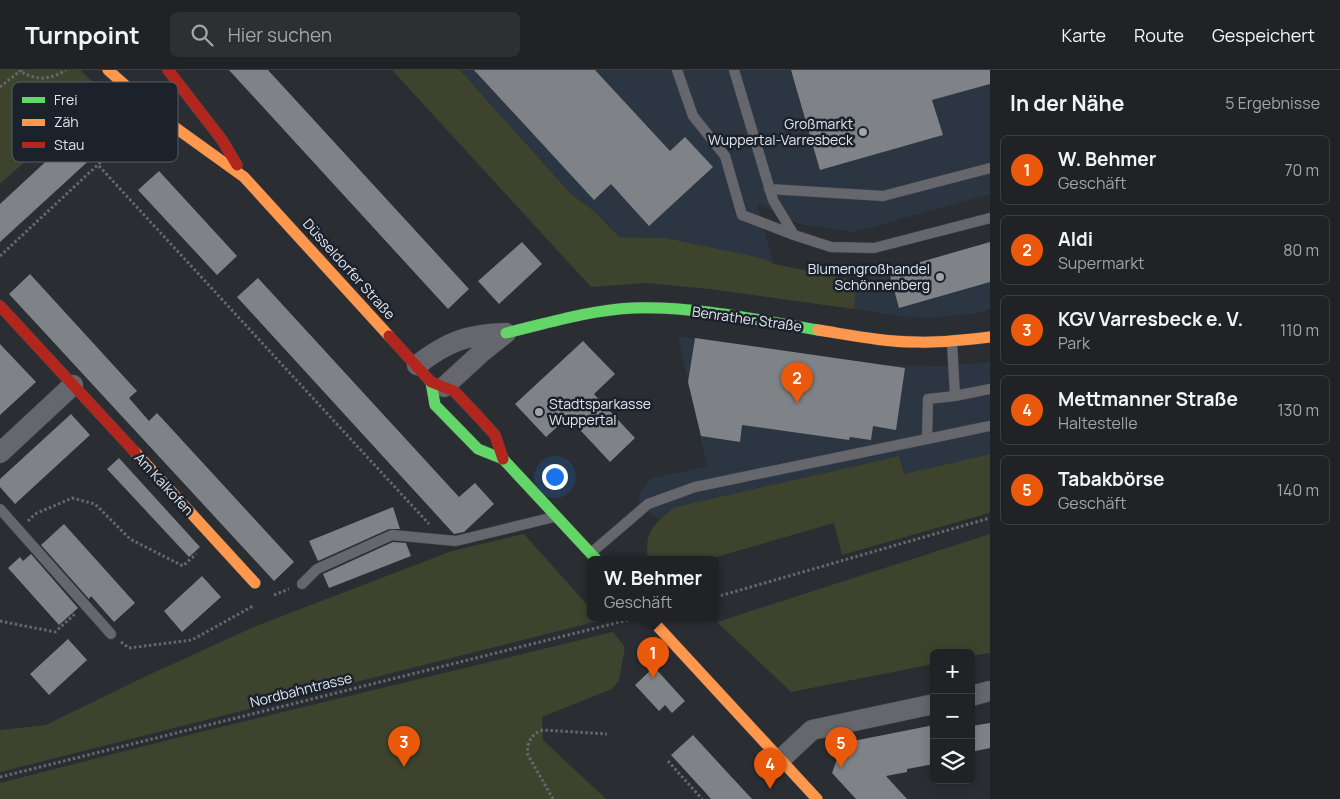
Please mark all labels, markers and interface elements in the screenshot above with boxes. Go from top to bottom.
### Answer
search box [170,12,520,57]
text: Turnpoint [25,18,140,51]
icon: search [188,21,216,49]
text: Hier suchen [228,22,332,48]
text: Karte [1061,23,1106,47]
text: Route [1134,23,1184,47]
text: Gespeichert [1212,23,1315,47]
legend [12,82,178,162]
text: In der Nähe [1010,89,1124,117]
text: Frei [54,90,77,109]
text: 5 Ergebnisse [1225,92,1320,114]
text: Zäh [54,112,79,131]
place label: Großmarkt Wuppertal-Varresbeck [708,114,854,149]
marker: Großmarkt Wuppertal-Varresbeck [857,126,869,138]
text: Stau [54,135,84,154]
text: W. Behmer [1058,146,1156,172]
text: 1 [1023,159,1031,181]
text: 70 m [1284,159,1319,181]
text: Geschäft [1058,172,1126,194]
street label: Düsseldorfer Straße [299,214,400,323]
text: Aldi [1058,226,1093,252]
text: 2 [1022,239,1032,261]
text: 80 m [1283,239,1319,261]
text: Supermarkt [1058,252,1145,274]
place label: Blumengroßhandel Schönnenberg [808,259,930,294]
marker: Blumengroßhandel Schönnenberg [934,271,946,283]
street label: Benrather Straße [691,301,803,336]
text: KGV Varresbeck e. V. [1058,306,1243,332]
text: 3 [1022,319,1032,341]
text: 110 m [1280,319,1319,341]
text: Park [1058,332,1090,354]
pin: 2 [781,362,813,403]
text: Mettmanner Straße [1058,386,1238,412]
place label: Stadtsparkasse Wuppertal [549,394,651,429]
text: 4 [1022,399,1032,421]
text: 130 m [1277,399,1319,421]
marker: Stadtsparkasse Wuppertal [533,406,545,418]
text: Haltestelle [1058,412,1138,434]
street label: Am Kalkofen [130,448,198,519]
your location [542,464,568,490]
text: Tabakbörse [1058,466,1164,492]
text: 5 [1022,479,1032,501]
text: 140 m [1277,479,1319,501]
text: Geschäft [1058,492,1126,514]
popup [587,556,719,621]
text: W. Behmer [604,565,702,591]
text: Geschäft [604,591,672,613]
pin: 1 [637,637,669,678]
map controls [930,649,975,784]
button: + [930,649,975,694]
street label: Nordbahntrasse [248,668,354,711]
button: − [930,694,975,739]
pin: 3 [388,726,420,767]
pin: 5 [825,727,857,768]
button: layers [930,739,975,784]
pin: 4 [754,748,786,789]

